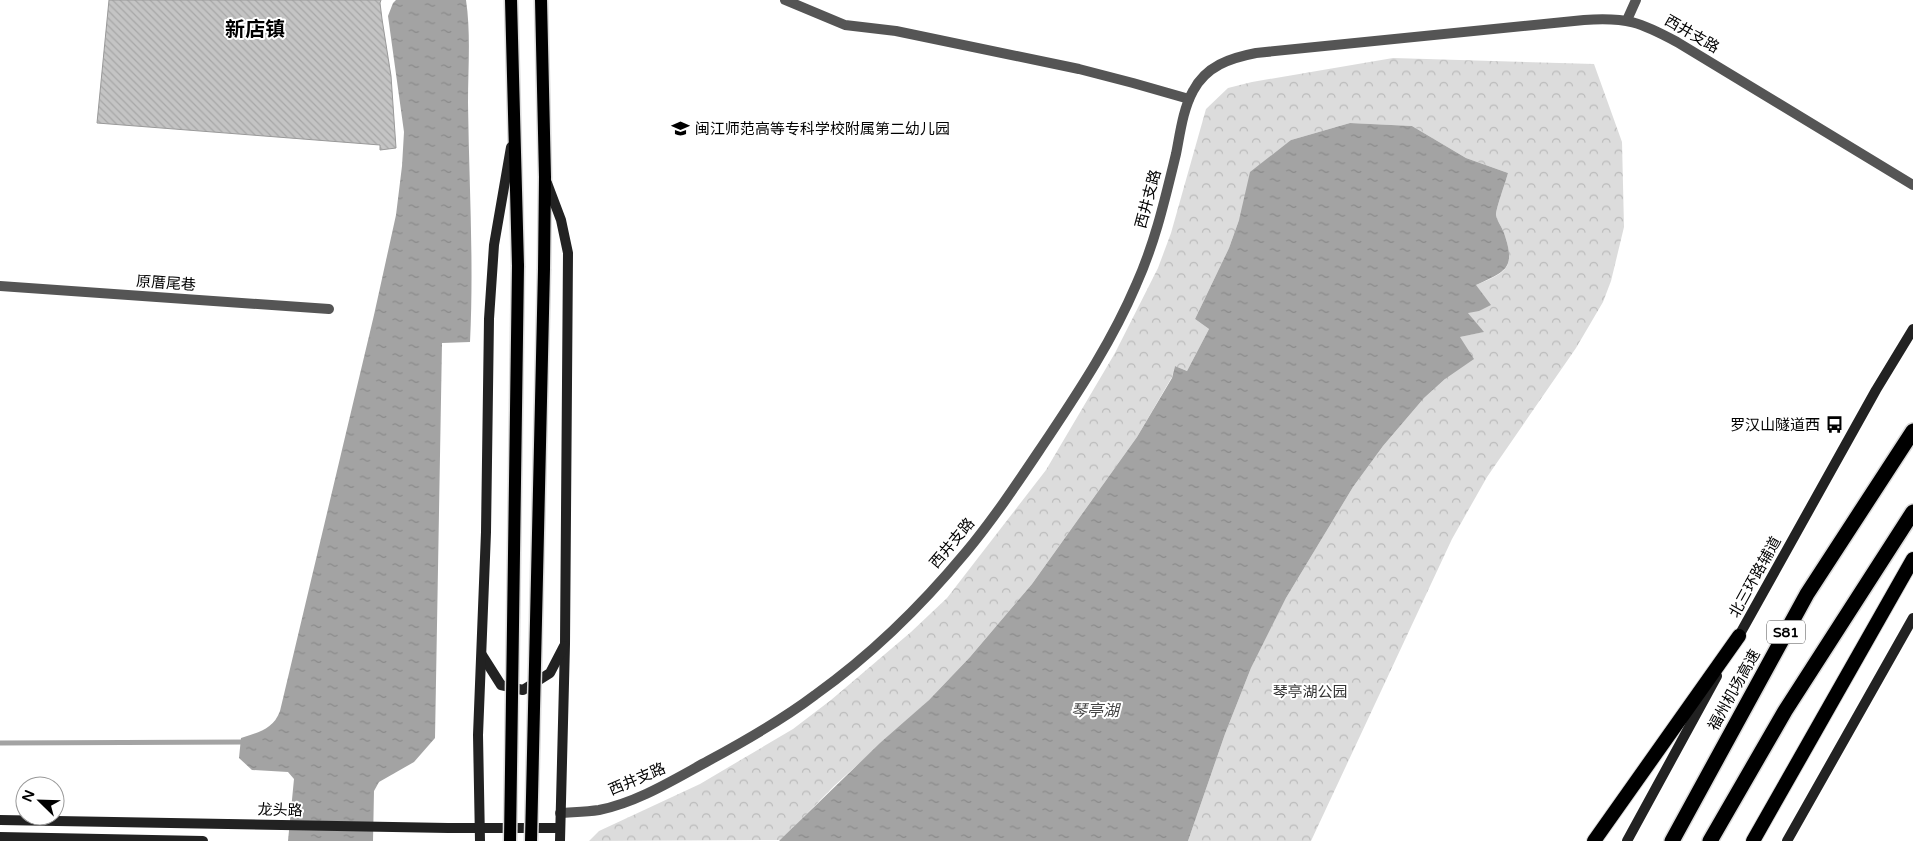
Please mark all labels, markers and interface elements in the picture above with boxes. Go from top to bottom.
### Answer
street label: 西井支路 [1662,11,1722,57]
district label: 新店镇 [225,18,285,42]
school or university icon: 闽江师范高等专科学校附属第二幼儿园 [671,119,691,139]
place label: 闽江师范高等专科学校附属第二幼儿园 [695,120,950,138]
street label: 西井支路 [1132,168,1164,230]
street label: 原厝尾巷 [135,272,197,294]
bus stop icon: 罗汉山隧道西 [1824,415,1844,435]
place label: 罗汉山隧道西 [1730,416,1820,434]
street label: 西井支路 [926,514,978,572]
street label: 北三环路辅道 [1725,533,1785,621]
road number: S81 [1767,620,1805,644]
street label: 福州机场高速 [1704,646,1764,734]
park label: 琴亭湖公园 [1272,683,1348,701]
water label: 琴亭湖 [1071,701,1122,721]
street label: 西井支路 [606,759,668,799]
north arrow [15,776,65,826]
text: N [18,788,39,805]
street label: 龙头路 [257,801,303,819]

